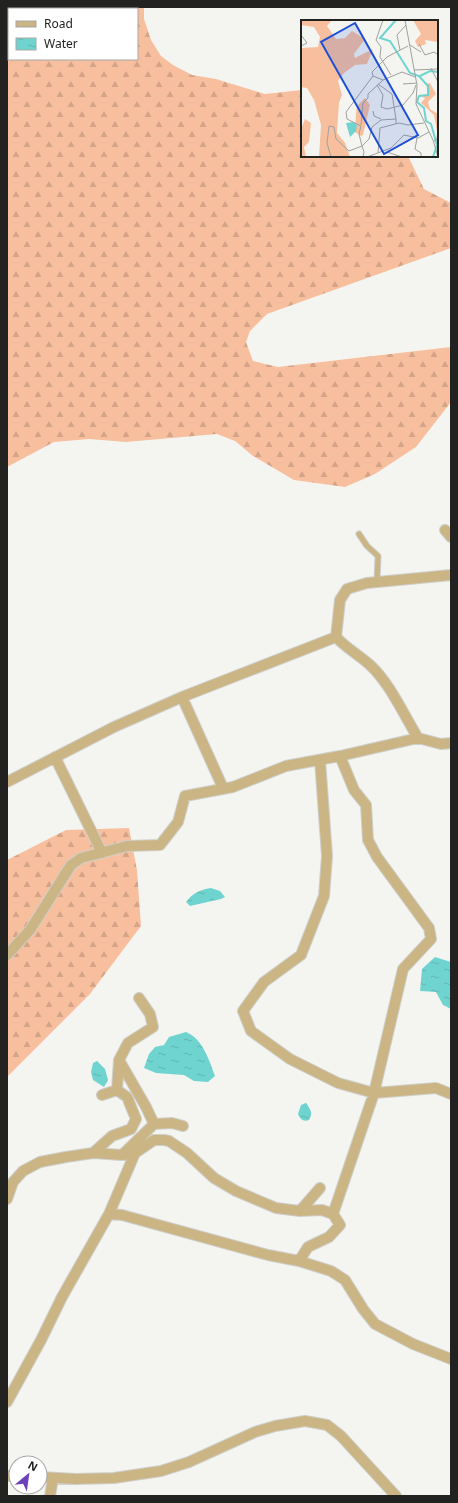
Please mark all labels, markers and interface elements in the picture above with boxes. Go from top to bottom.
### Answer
legend [8,8,138,60]
text: Road [44,15,73,32]
inset map [301,20,438,157]
text: Water [44,35,78,52]
north arrow [8,1455,48,1495]
text: N [26,1457,41,1475]

